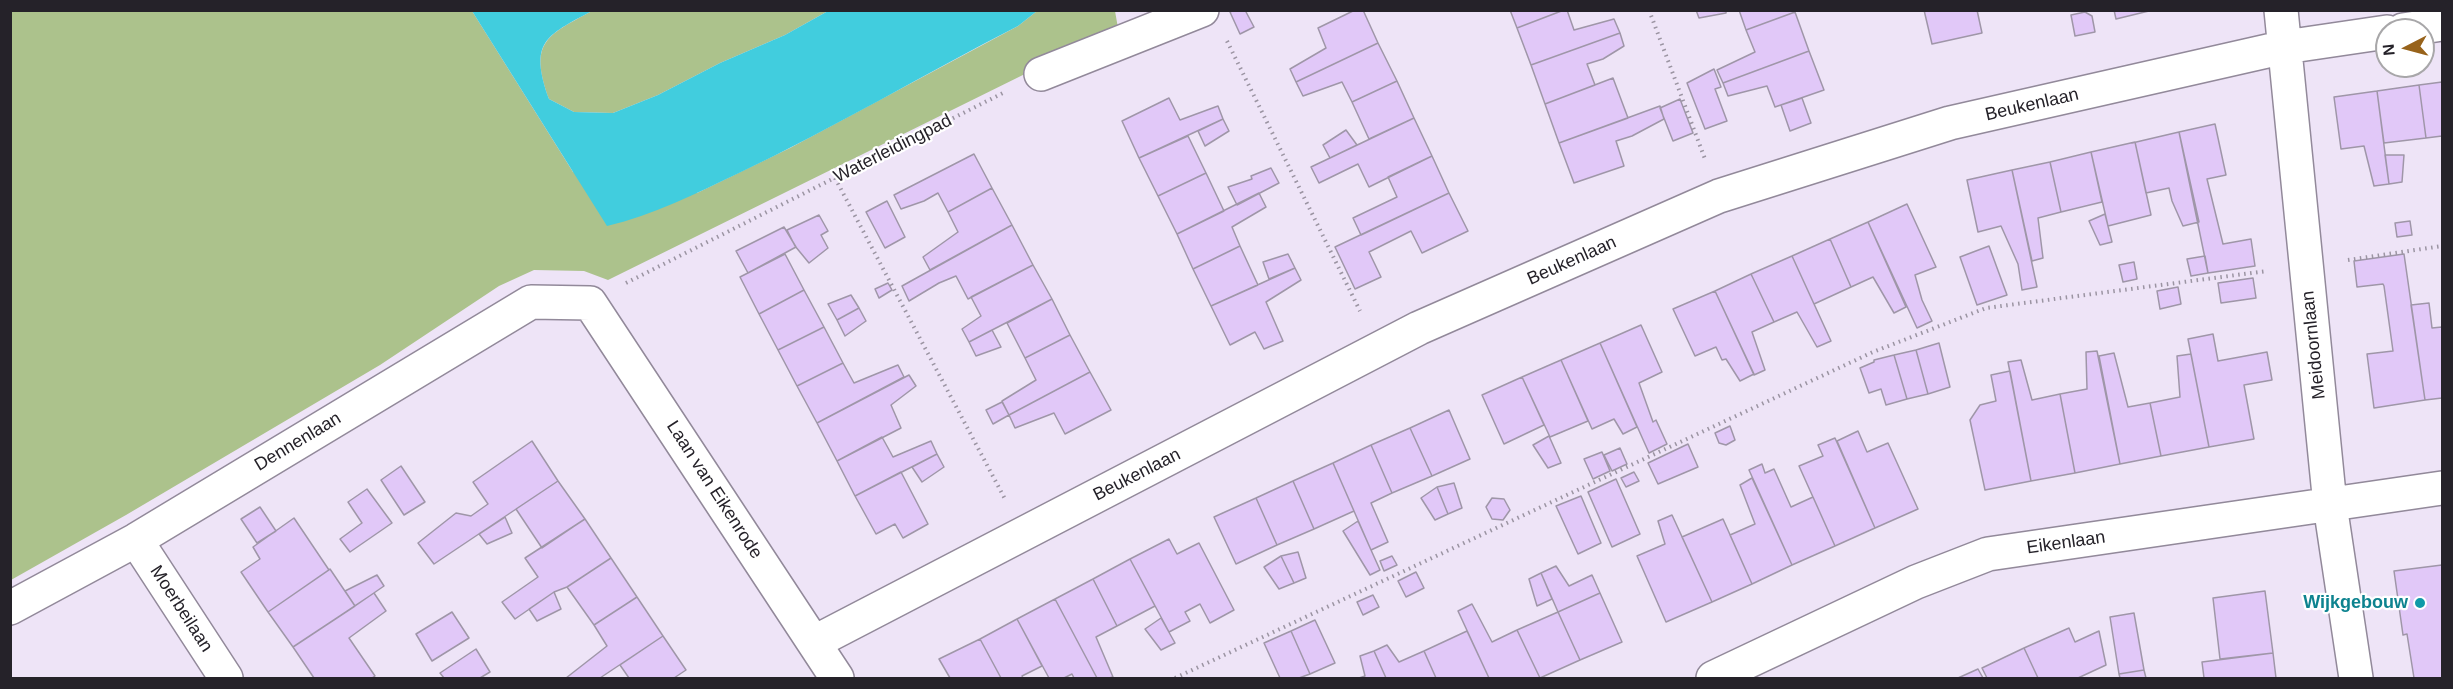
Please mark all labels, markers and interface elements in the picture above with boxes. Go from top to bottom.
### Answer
north arrow [2375,18,2435,78]
text: N [2380,43,2398,56]
street label: Beukenlaan [1983,84,2081,126]
street label: Waterleidingpad [830,110,956,188]
street label: Beukenlaan [1524,232,1620,290]
street label: Meidoornlaan [2298,290,2330,400]
street label: Dennenlaan [251,408,345,476]
street label: Laan van Eikenrode [661,417,767,563]
street label: Beukenlaan [1090,444,1184,506]
street label: Eikenlaan [2025,527,2107,559]
street label: Moerbeilaan [145,562,217,656]
place label: Wijkgebouw [2303,592,2408,614]
marker: Wijkgebouw [2413,596,2427,610]

